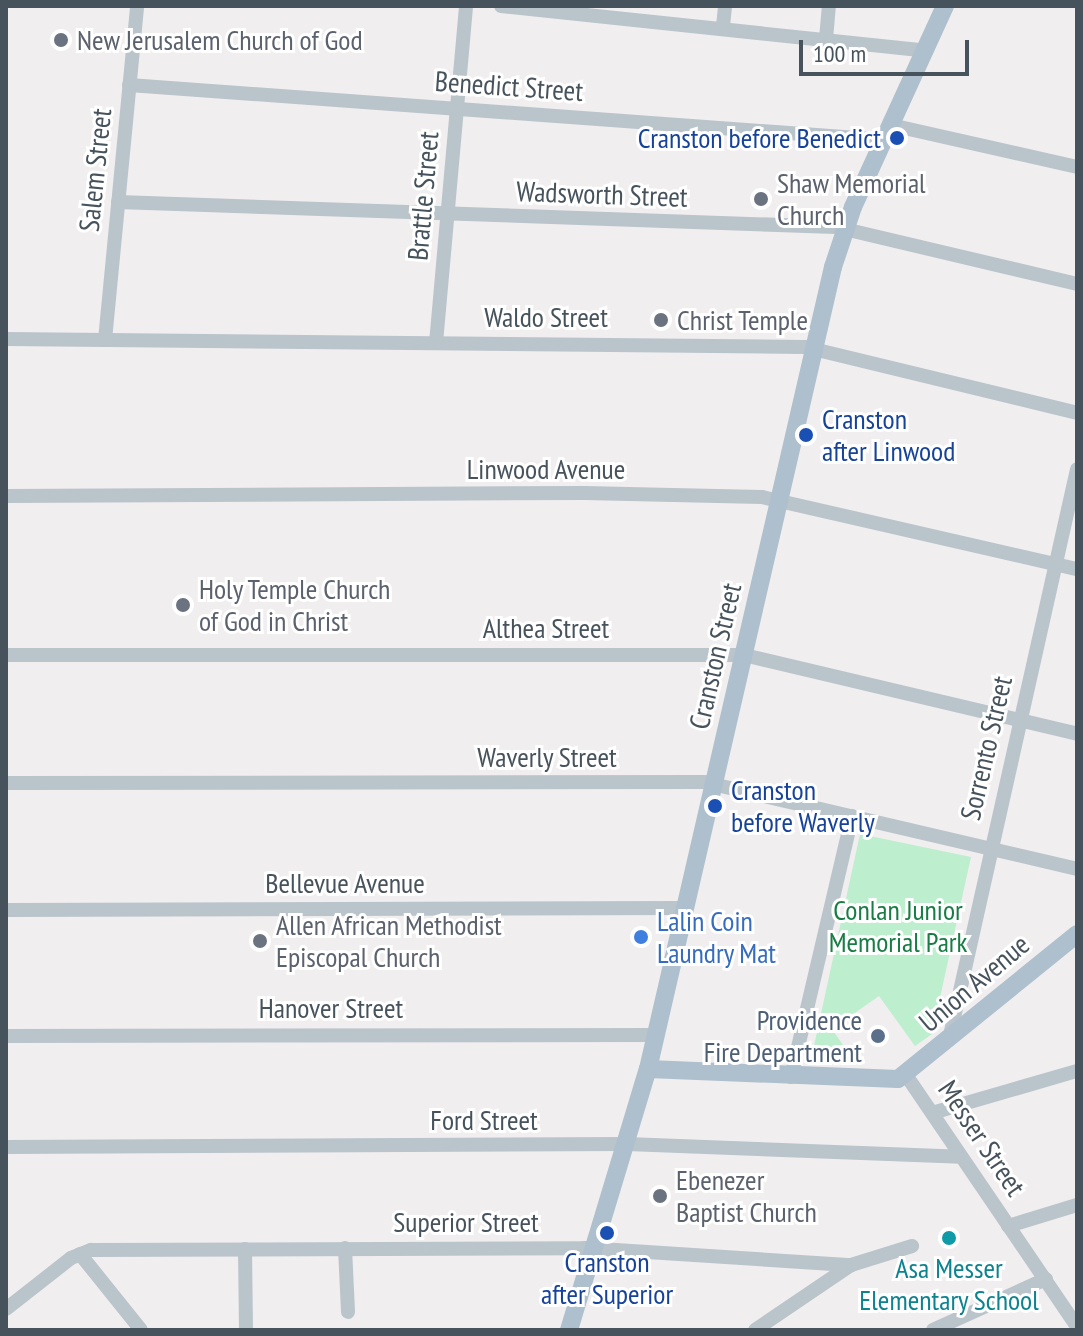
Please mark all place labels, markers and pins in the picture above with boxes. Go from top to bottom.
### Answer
place label: New Jerusalem Church of God [77,23,363,57]
marker: New Jerusalem Church of God [52,31,70,49]
place label: Cranston before Benedict [638,121,881,155]
marker: Cranston before Benedict [888,129,906,147]
place label: Shaw Memorial Church [777,166,926,232]
marker: Shaw Memorial Church [752,190,770,208]
place label: Christ Temple [677,303,809,337]
marker: Christ Temple [652,311,670,329]
place label: Cranston after Linwood [822,402,955,468]
marker: Cranston after Linwood [797,426,815,444]
place label: Holy Temple Church of God in Christ [199,572,392,638]
marker: Holy Temple Church of God in Christ [174,596,192,614]
place label: Cranston before Waverly [731,773,875,839]
marker: Cranston before Waverly [706,797,724,815]
place label: Lalin Coin Laundry Mat [657,904,777,970]
place label: Allen African Methodist Episcopal Church [276,908,503,974]
marker: Lalin Coin Laundry Mat [632,928,650,946]
marker: Allen African Methodist Episcopal Church [251,932,269,950]
place label: Providence Fire Department [704,1003,862,1069]
marker: Providence Fire Department [869,1027,887,1045]
place label: Ebenezer Baptist Church [676,1163,817,1229]
marker: Ebenezer Baptist Church [651,1187,669,1205]
marker: Cranston after Superior [598,1224,616,1242]
marker: Asa Messer Elementary School [940,1229,958,1247]
place label: Cranston after Superior [541,1245,673,1311]
place label: Asa Messer Elementary School [859,1251,1039,1317]

